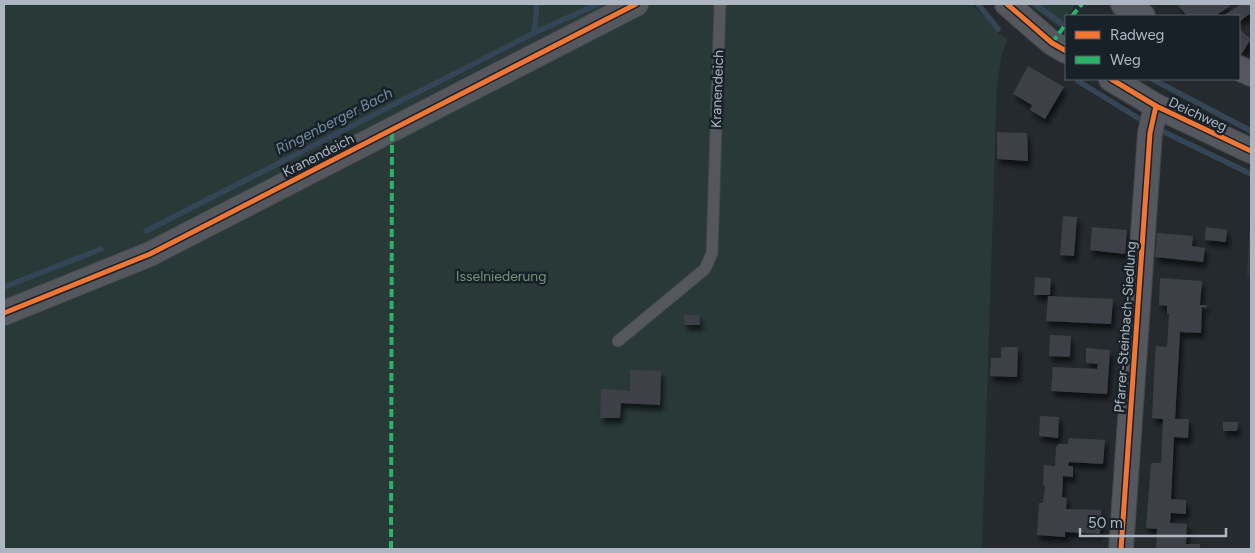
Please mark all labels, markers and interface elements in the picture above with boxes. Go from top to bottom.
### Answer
legend [1065,15,1240,80]
text: Radweg [1110,26,1164,44]
street label: Kranendeich [708,49,727,128]
text: Weg [1110,51,1141,69]
water label: Ringenberger Bach [272,84,396,158]
street label: Deichweg [1166,94,1230,135]
street label: Kranendeich [280,130,357,181]
street label: Pfarrer-Steinbach-Siedlung [1111,241,1140,413]
park label: Isselniederung [456,268,546,285]
scale bar [1080,506,1226,538]
text: 50 m [1088,514,1123,532]

